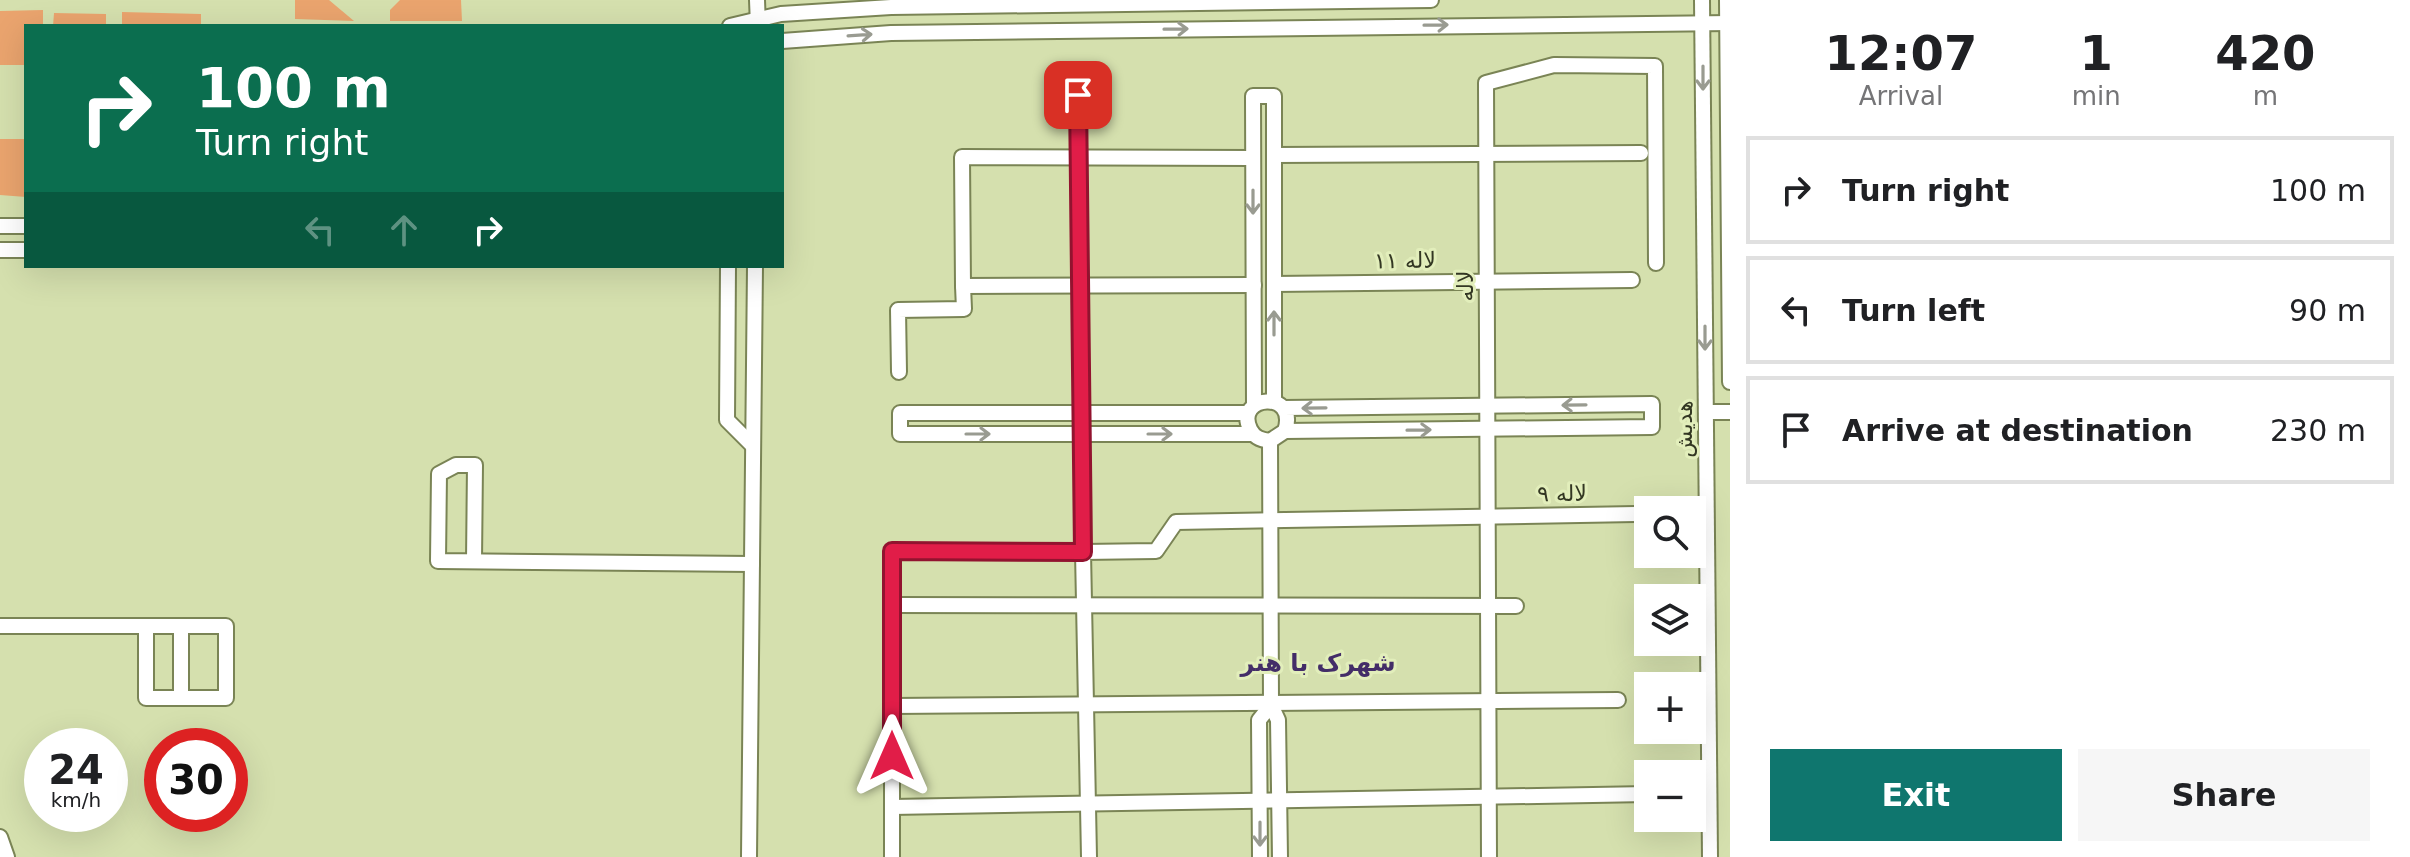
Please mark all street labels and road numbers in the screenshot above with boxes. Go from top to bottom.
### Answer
street label: لاله ۱۱ [1374,247,1436,274]
street label: لاله [1453,270,1478,302]
street label: هدیش [1672,400,1698,458]
street label: لاله ۹ [1537,481,1587,506]

